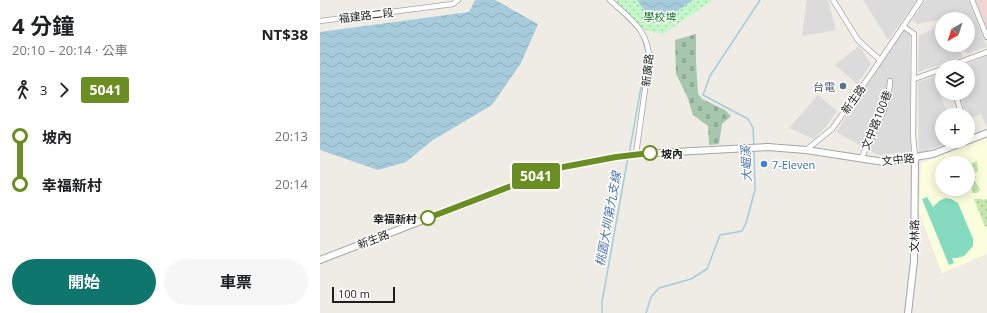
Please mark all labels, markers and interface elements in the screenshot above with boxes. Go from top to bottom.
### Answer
street label: 福建路二段 [338,4,394,26]
park label: 學校埤 [644,9,677,24]
text: 4 分鐘 [12,10,74,40]
north arrow [935,12,975,52]
map controls [935,12,975,196]
text: NT$38 [261,24,308,44]
text: 20:10 – 20:14 · 公車 [12,41,128,59]
street label: 新廣路 [638,53,656,87]
button: layers [935,60,975,100]
icon: walk [12,79,34,101]
icon: forward [53,79,75,101]
place label: 台電 [813,79,835,94]
text: 5041 [89,80,121,99]
text: 3 [40,81,47,99]
street label: 新生路 [837,81,869,117]
marker: 台電 [838,81,848,91]
street label: 文中路100巷 [857,88,895,152]
button: + [935,108,975,148]
text: 坡內 [42,127,72,147]
text: 20:13 [275,127,308,145]
water label: 大崛溪 [737,144,755,182]
marker: 坡內 [642,145,658,161]
place label: 坡內 [661,146,683,161]
street label: 文中路 [881,150,915,168]
button: − [935,156,975,196]
place label: 7-Eleven [772,157,815,172]
marker: 7-Eleven [759,159,769,169]
line badge: 5041 [508,163,564,189]
text: 5041 [520,166,552,185]
water label: 桃園大圳第九支線 [591,168,625,268]
text: 幸福新村 [42,175,102,195]
text: 20:14 [275,175,308,193]
marker: 幸福新村 [420,210,436,226]
place label: 幸福新村 [373,211,417,226]
street label: 文林路 [906,219,922,253]
street label: 新生路 [355,226,391,252]
button: 開始 [12,259,156,305]
button: 車票 [164,259,308,305]
scale bar [332,285,395,304]
text: 100 m [338,286,370,301]

